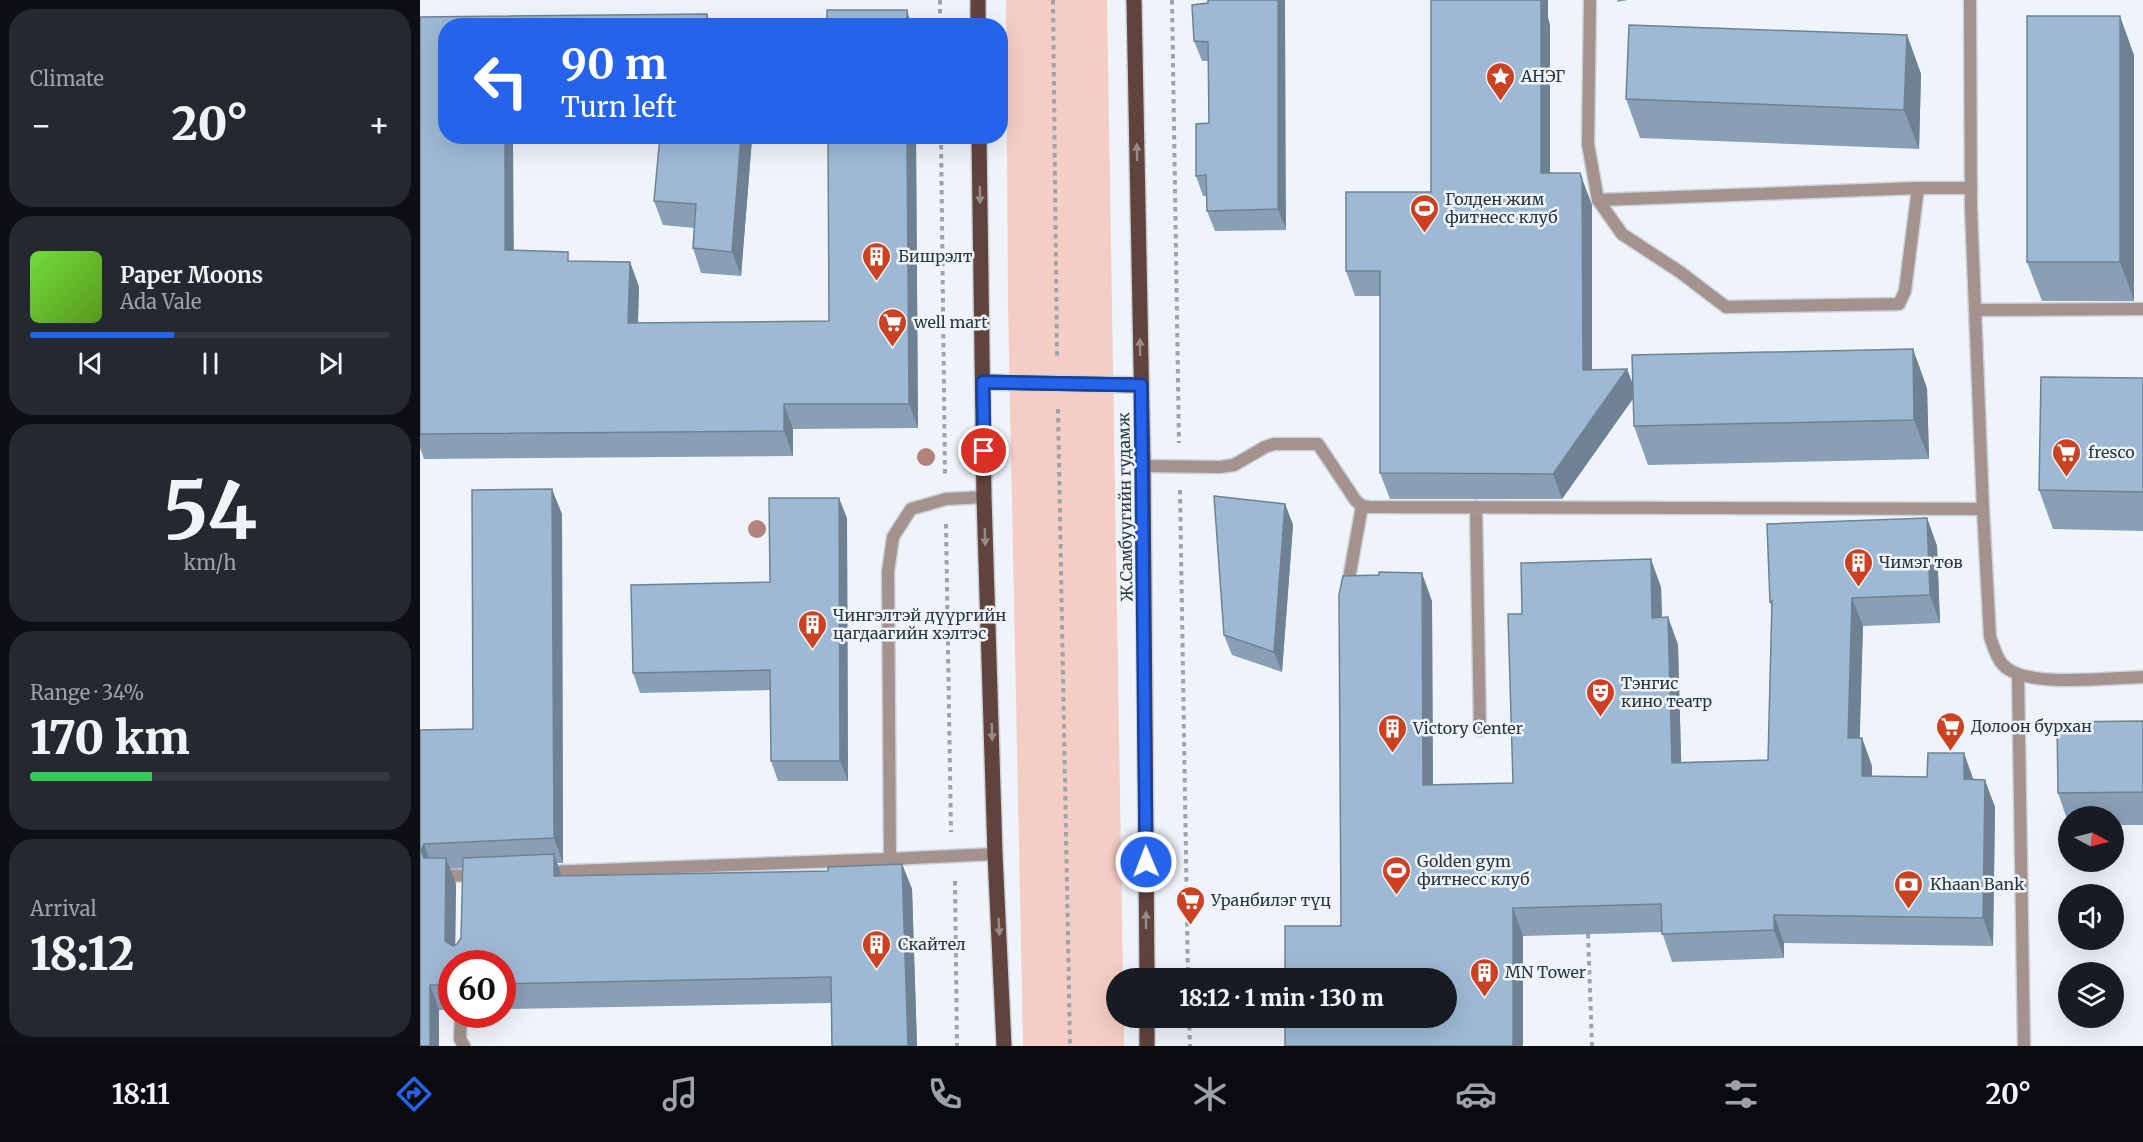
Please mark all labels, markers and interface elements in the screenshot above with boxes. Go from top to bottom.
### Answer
text: 90 m [561,38,667,90]
icon: left [462,42,540,120]
place icon: АНЭГ [1484,60,1516,102]
text: Climate [30,66,104,91]
place label: АНЭГ [1520,66,1565,86]
text: Turn left [561,90,676,124]
text: 20° [172,96,248,152]
text: − [30,105,52,146]
text: + [368,105,390,146]
one-way arrow [1132,142,1141,161]
one-way arrow [975,185,985,204]
place label: Голден жим фитнесс клуб [1445,189,1558,227]
sports icon: Голден жим фитнесс клуб [1408,192,1440,234]
building icon: Бишрэлт [861,240,893,282]
place label: Бишрэлт [898,246,973,266]
text: Paper Moons [120,261,263,289]
text: Ada Vale [120,289,201,314]
supermarket icon: well mart [877,306,909,348]
place label: well mart [913,312,988,332]
one-way arrow [1135,337,1145,356]
icon: previous [74,347,107,380]
icon: pause [194,347,227,380]
icon: next [314,347,347,380]
street label: Ж.Самбуугийн гудамж [1113,412,1137,602]
pin [958,425,1009,476]
icon: arrive [967,434,1000,467]
supermarket icon: fresco [2051,436,2083,478]
place label: fresco [2088,442,2135,462]
text: 54 [163,462,257,560]
one-way arrow [981,527,990,546]
building icon: Чимэг төв [1842,546,1874,588]
text: km/h [184,550,236,575]
place label: Чимэг төв [1879,552,1963,572]
place label: Чингэлтэй дүүргийн цагдаагийн хэлтэс [833,605,1006,643]
building icon: Чингэлтэй дүүргийн цагдаагийн хэлтэс [796,608,828,650]
place label: Тэнгис кино театр [1621,673,1712,711]
theatre icon: Тэнгис кино театр [1584,676,1616,718]
text: Range · 34% [30,680,144,705]
text: 170 km [30,710,190,766]
supermarket icon: Долоон бурхан [1934,710,1966,752]
building icon: Victory Center [1376,712,1408,754]
place label: Долоон бурхан [1971,716,2092,736]
place label: Victory Center [1412,718,1523,738]
one-way arrow [987,722,996,741]
north arrow [2058,806,2124,872]
map controls [2058,806,2124,1028]
position arrow [1114,830,1178,894]
place label: Golden gym фитнесс клуб [1417,851,1530,889]
sports icon: Golden gym фитнесс клуб [1380,854,1412,896]
bank icon: Khaan Bank [1893,868,1925,910]
place label: Khaan Bank [1930,874,2025,894]
supermarket icon: Уранбилэг түц [1174,884,1206,926]
button: sound [2058,884,2124,950]
place label: Уранбилэг түц [1210,890,1331,910]
text: Arrival [30,896,97,921]
one-way arrow [1141,910,1151,929]
one-way arrow [994,917,1003,936]
text: 18:12 [30,926,134,982]
building icon: Скайтел [861,928,893,970]
place label: Скайтел [898,934,966,954]
speed limit sign: 60 [438,950,516,1028]
building icon: MN Tower [1468,956,1500,998]
place label: MN Tower [1505,962,1586,982]
button: layers [2058,962,2124,1028]
text: 18:12 · 1 min · 130 m [1179,984,1384,1012]
icon: directions [393,1073,435,1115]
icon: music [659,1073,701,1115]
icon: phone [924,1073,966,1115]
icon: climate [1189,1073,1231,1115]
icon: car [1455,1073,1497,1115]
icon: filters [1720,1073,1762,1115]
text: 18:11 [112,1077,170,1111]
text: 20° [1986,1077,2031,1111]

